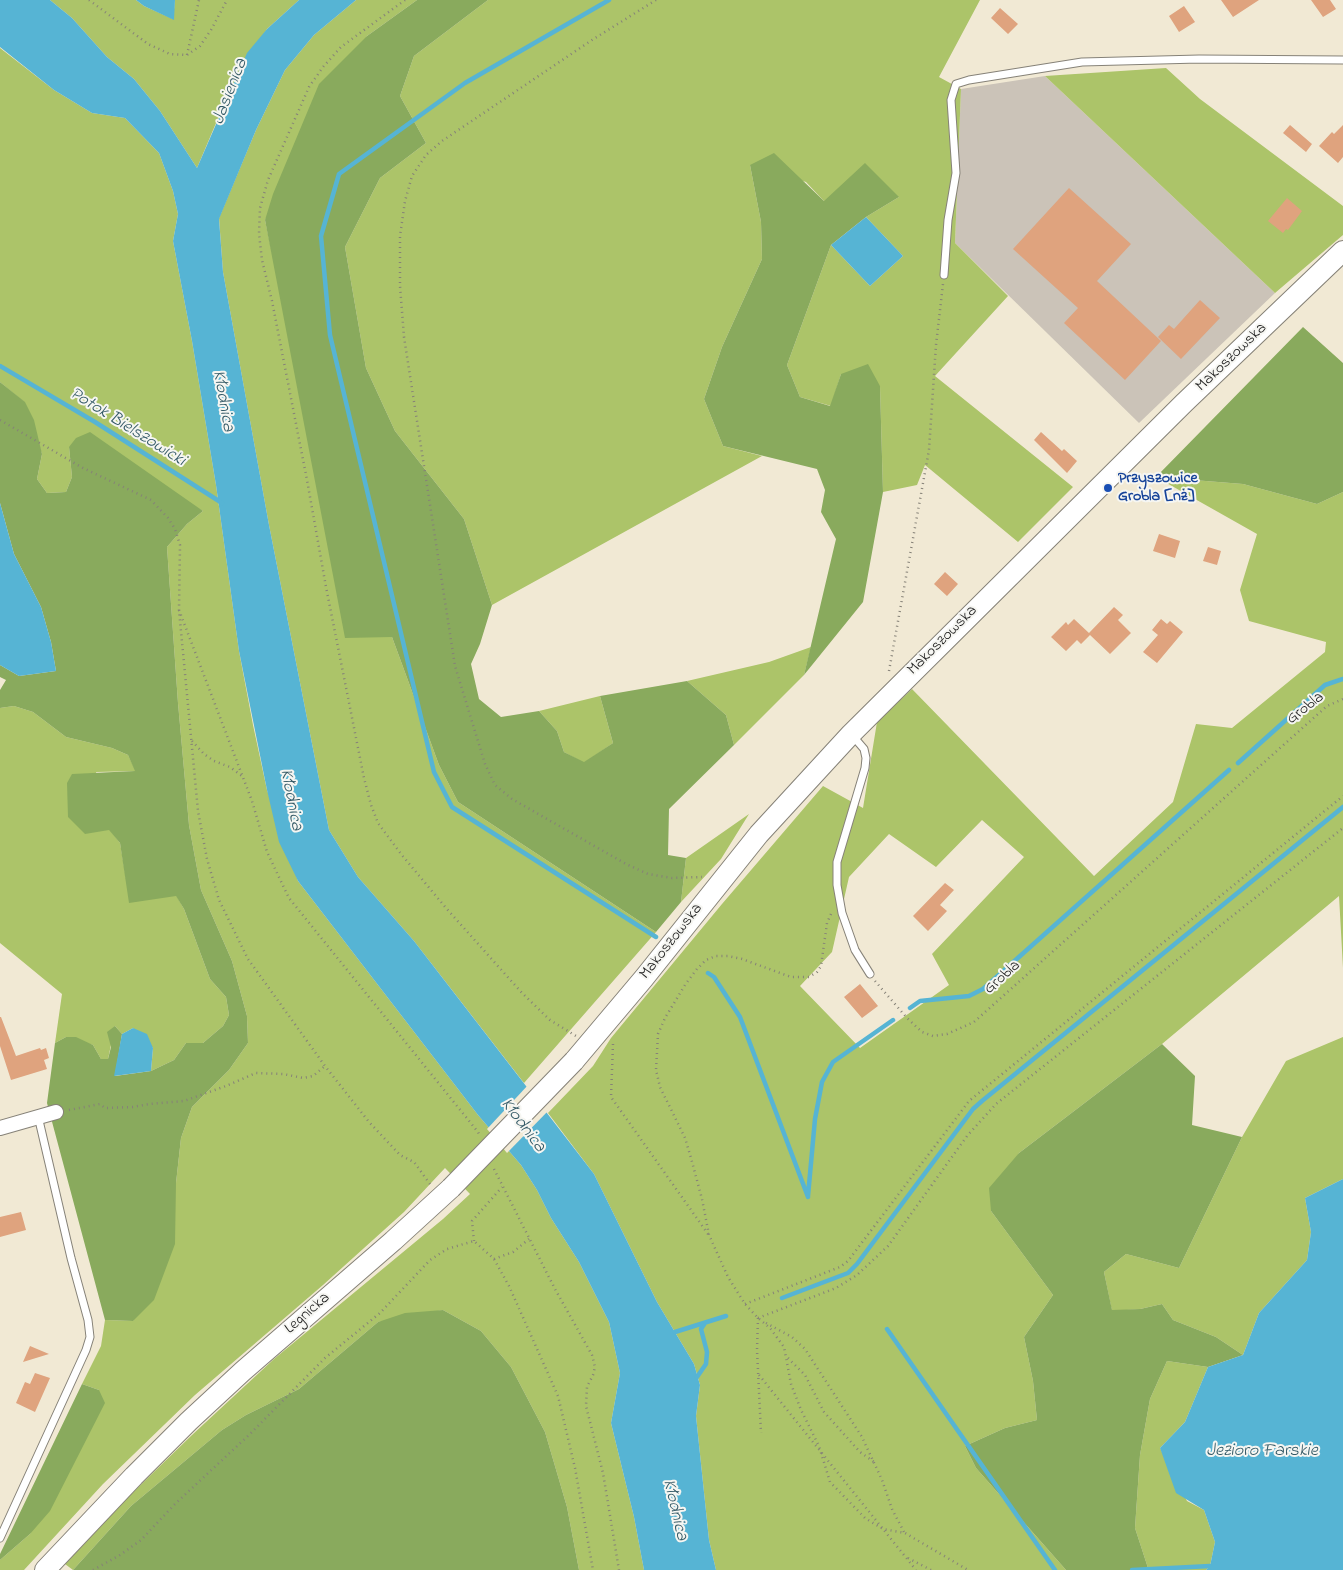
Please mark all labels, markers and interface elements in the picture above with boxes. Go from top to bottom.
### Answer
water label: Jasienica [209,56,253,128]
street label: Makoszowska [1193,319,1271,397]
water label: Kłodnica [206,369,238,433]
water label: Potok Bielszowicki [65,384,189,472]
place label: Przyszowice Grobla [nż] [1118,469,1198,507]
marker: Przyszowice Grobla [nż] [1102,482,1114,494]
street label: Makoszowska [904,602,982,680]
street label: Grobla [1283,688,1329,730]
water label: Kłodnica [273,767,307,833]
street label: Makoszowska [636,900,708,984]
street label: Grobla [981,957,1025,999]
water label: Kłodnica [495,1095,549,1157]
street label: Legnicka [281,1289,335,1339]
water label: Jezioro Farskie [1206,1441,1318,1463]
water label: Kłodnica [656,1477,692,1543]

